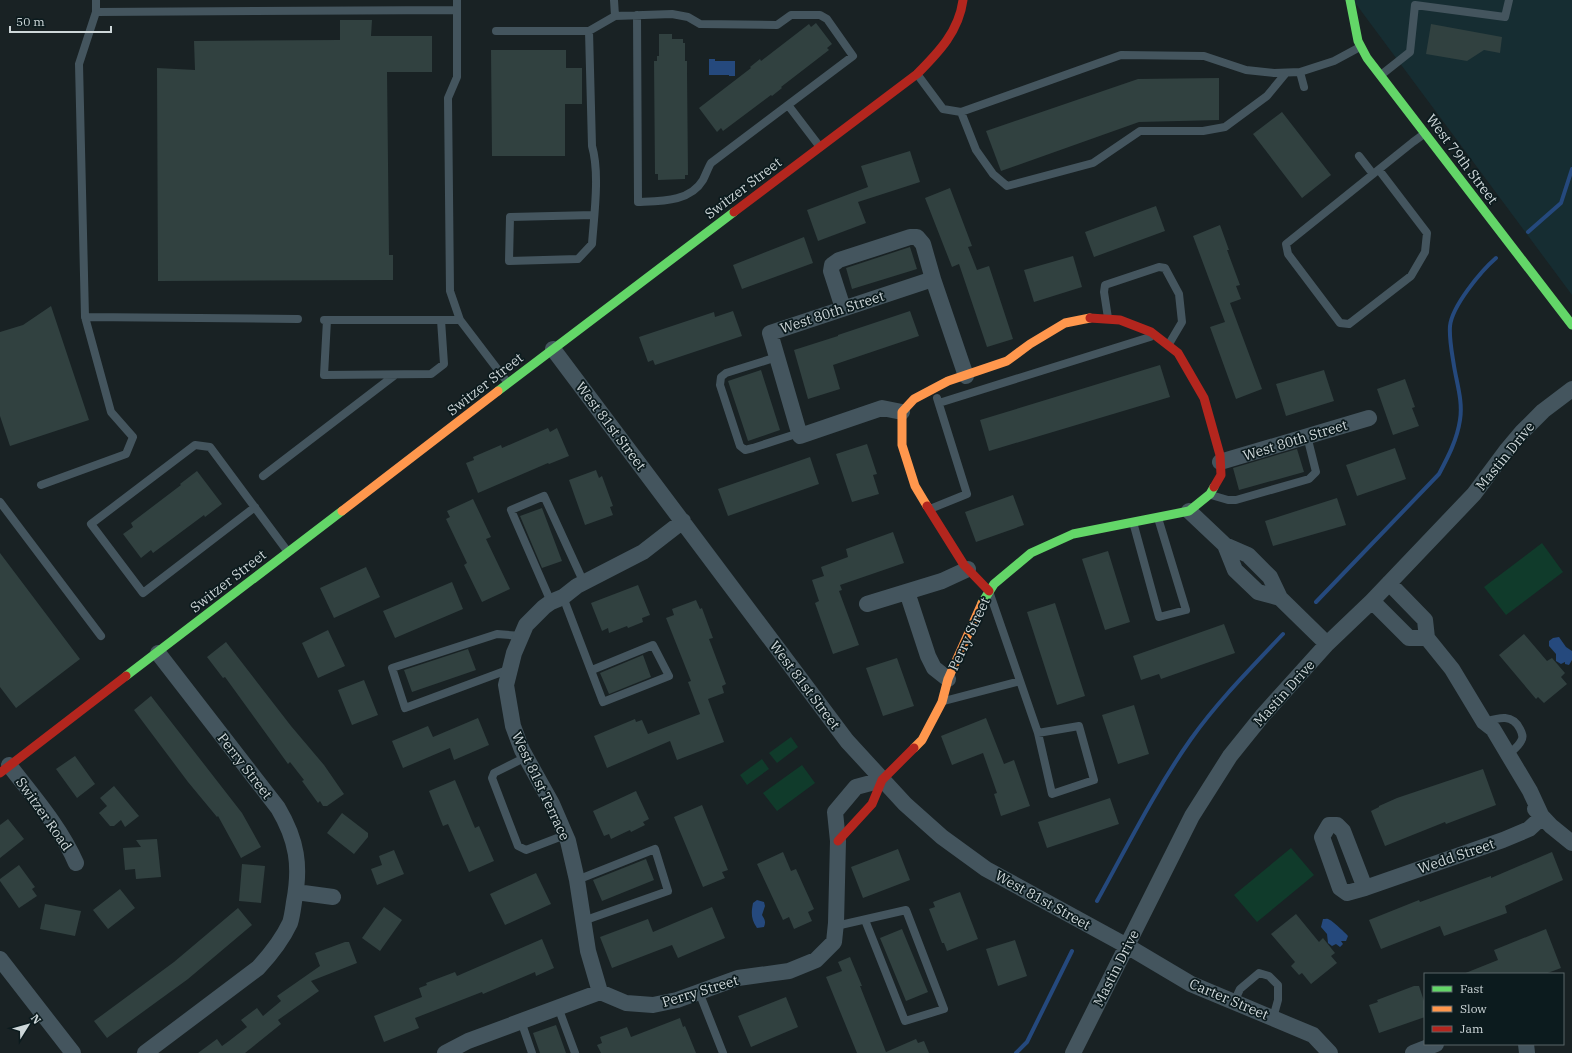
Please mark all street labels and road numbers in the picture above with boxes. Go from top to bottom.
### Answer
street label: West 79th Street [1422,110,1502,208]
street label: Switzer Street [701,153,785,223]
street label: West 80th Street [778,287,886,337]
street label: Switzer Street [443,349,527,419]
street label: West 81st Street [572,378,650,474]
street label: West 80th Street [1241,416,1350,464]
street label: Mastin Drive [1472,418,1538,494]
street label: Switzer Street [186,546,270,616]
street label: Perry Street [944,594,994,674]
street label: West 81st Street [766,637,844,733]
street label: Mastin Drive [1249,656,1319,730]
street label: Perry Street [214,729,276,803]
street label: West 81st Terrace [508,729,574,843]
street label: Switzer Road [12,774,76,855]
street label: Wedd Street [1415,834,1497,878]
street label: West 81st Street [992,866,1094,934]
street label: Mastin Drive [1089,927,1143,1009]
street label: Perry Street [660,971,740,1011]
street label: Carter Street [1187,974,1271,1024]

